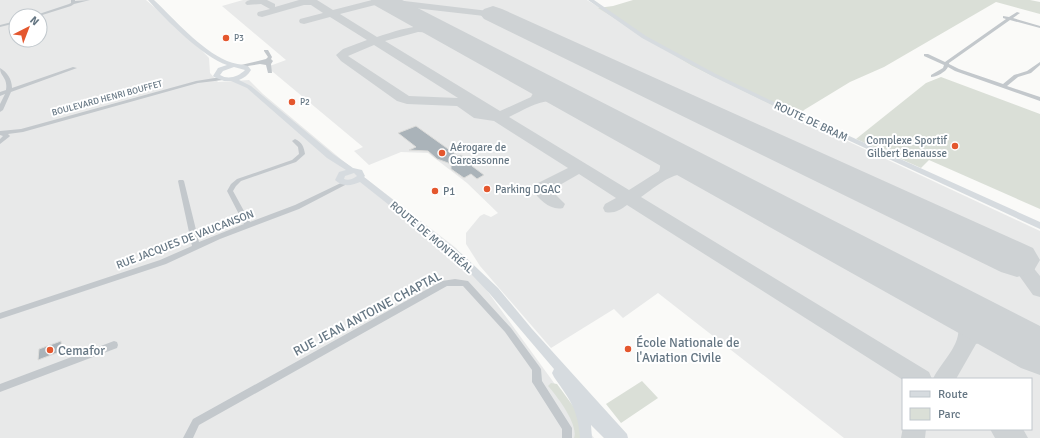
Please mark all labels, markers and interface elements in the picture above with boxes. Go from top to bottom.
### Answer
north arrow [8,8,48,48]
text: N [27,14,42,28]
marker: P3 [221,33,231,43]
place label: P3 [234,33,244,44]
street label: BOULEVARD HENRI BOUFFET [51,78,164,119]
marker: P2 [287,97,297,107]
place label: P2 [300,97,310,108]
street label: ROUTE DE BRAM [772,99,850,144]
place label: Complexe Sportif Gilbert Benausse [866,134,948,160]
place label: Aérogare de Carcassonne [450,141,510,167]
marker: Complexe Sportif Gilbert Benausse [950,141,960,151]
marker: Aérogare de Carcassonne [437,148,447,158]
place label: Parking DGAC [495,183,561,196]
marker: Parking DGAC [482,184,492,194]
place label: P1 [443,185,455,198]
marker: P1 [430,186,440,196]
street label: ROUTE DE MONTRÉAL [387,198,477,276]
street label: RUE JACQUES DE VAUCANSON [114,207,256,272]
street label: RUE JEAN ANTOINE CHAPTAL [291,268,445,360]
place label: École Nationale de l'Aviation Civile [636,334,739,366]
place label: Cemafor [58,343,105,359]
marker: École Nationale de l'Aviation Civile [623,344,633,354]
marker: Cemafor [45,345,55,355]
legend [902,378,1032,430]
text: Route [938,387,968,402]
text: Parc [938,407,961,422]

